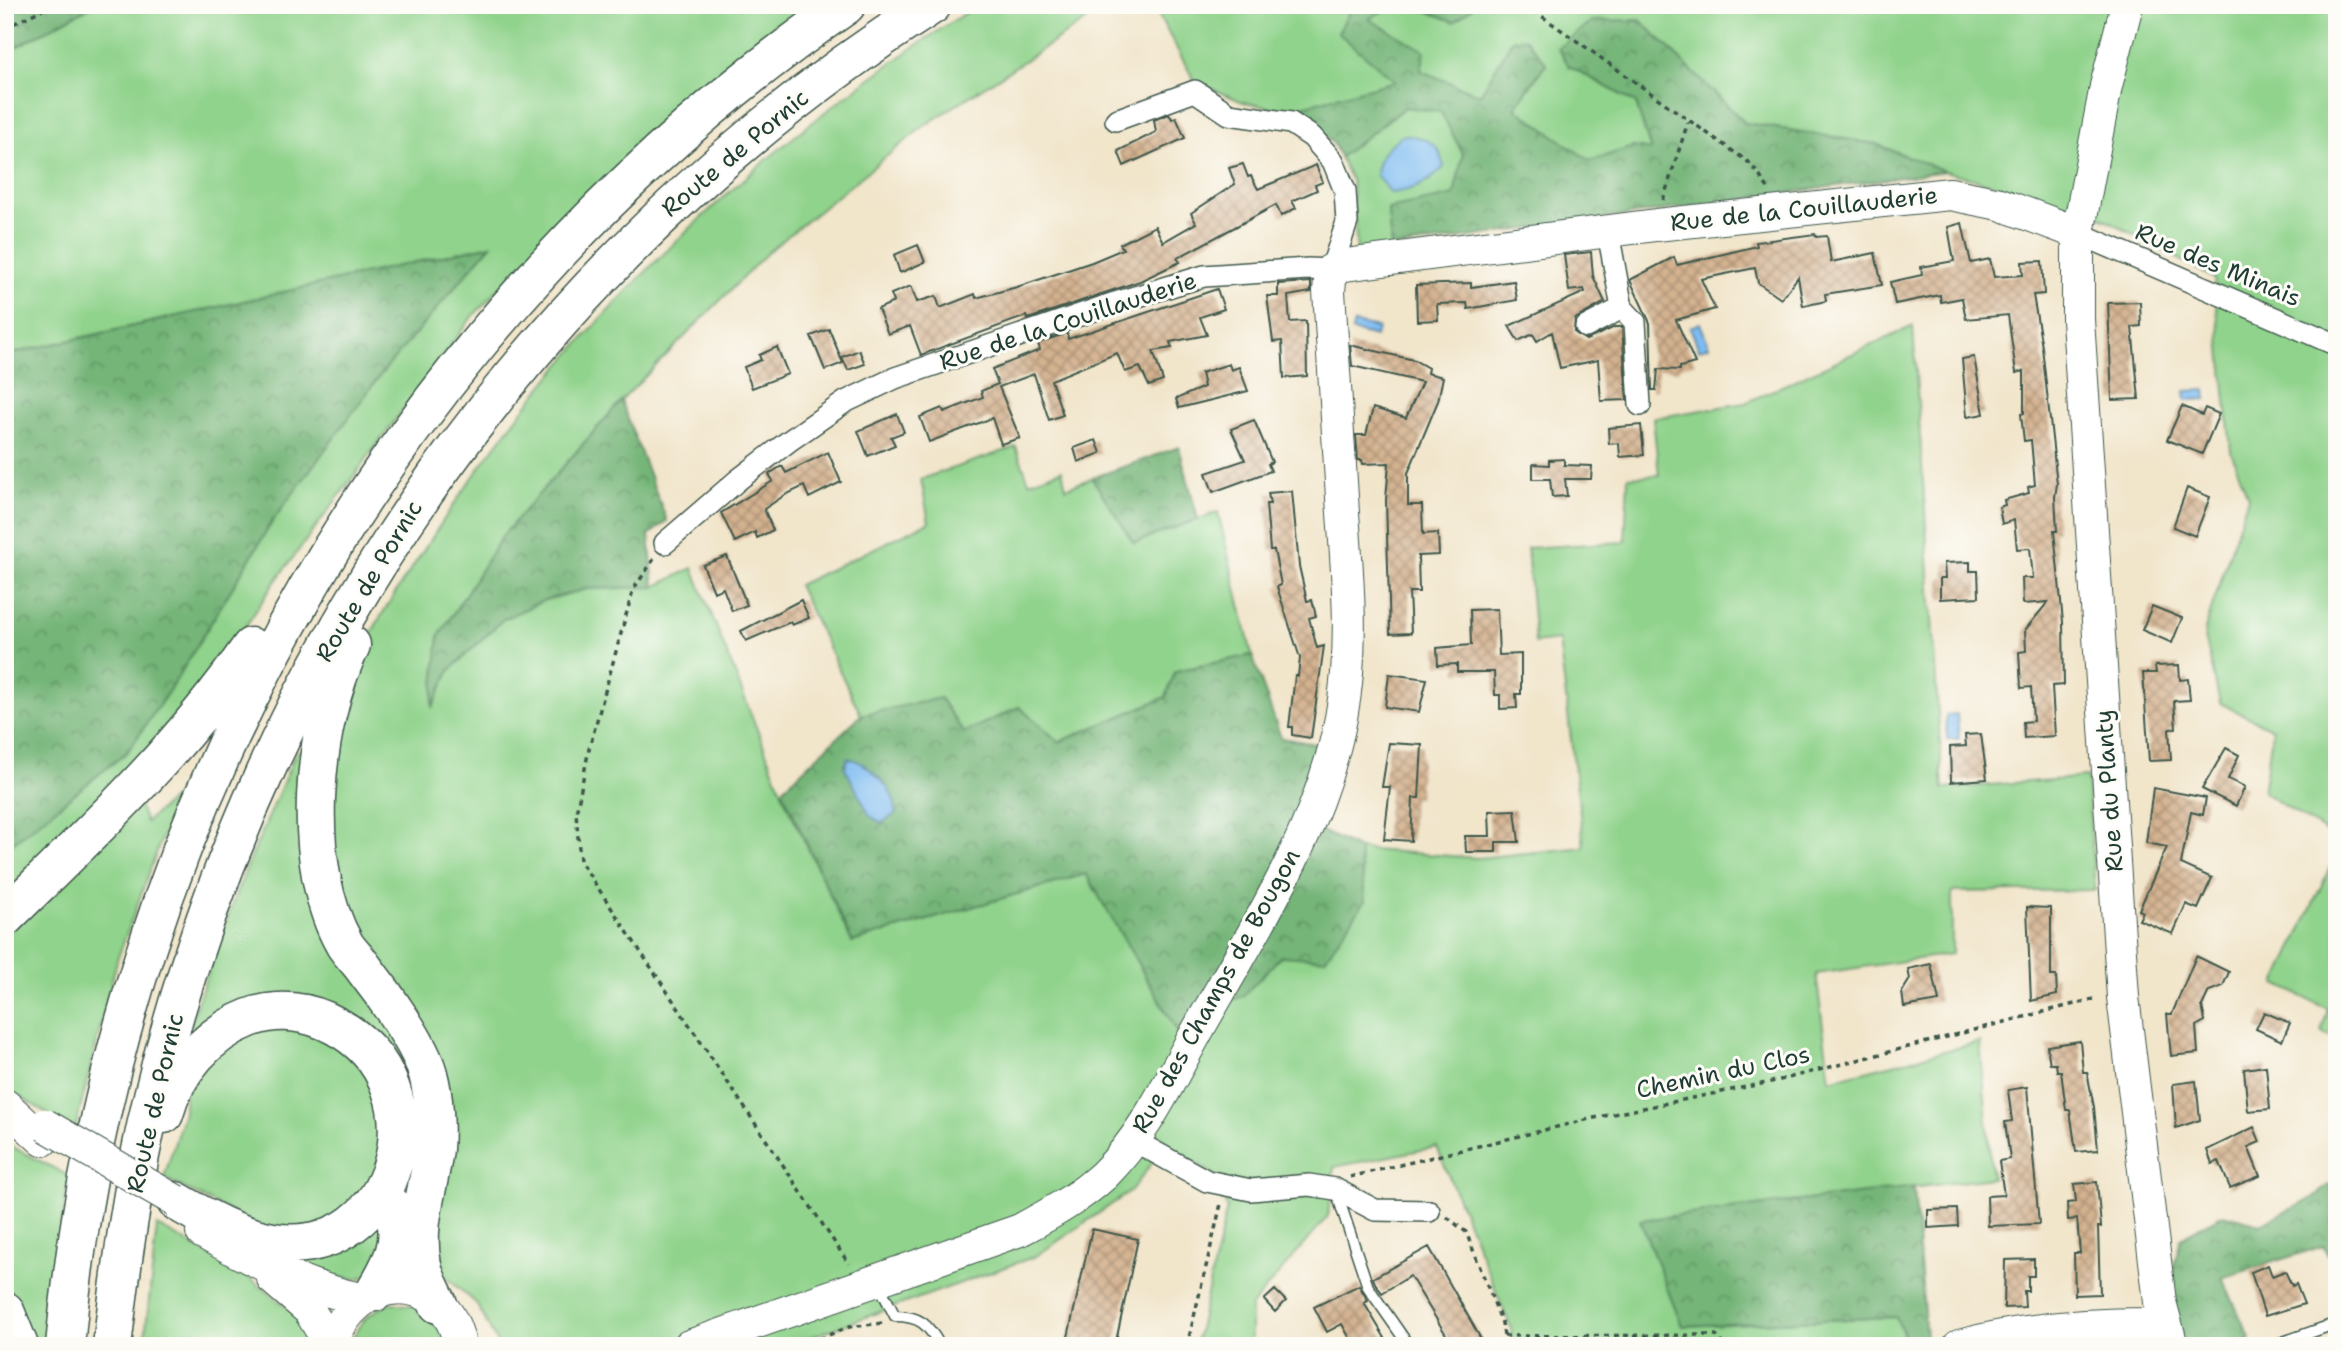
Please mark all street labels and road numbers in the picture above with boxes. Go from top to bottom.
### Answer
street label: Route de Pornic [654,82,816,224]
street label: Rue de la Couillauderie [1669,179,1939,239]
street label: Rue des Minais [2130,216,2306,314]
street label: Rue de la Couillauderie [935,264,1201,378]
street label: Route de Pornic [308,494,430,668]
street label: Rue du Planty [2087,709,2131,873]
street label: Rue des Champs de Bougon [1124,843,1308,1139]
street label: Route de Pornic [119,1010,191,1196]
street label: Chemin du Clos [1633,1038,1813,1106]

